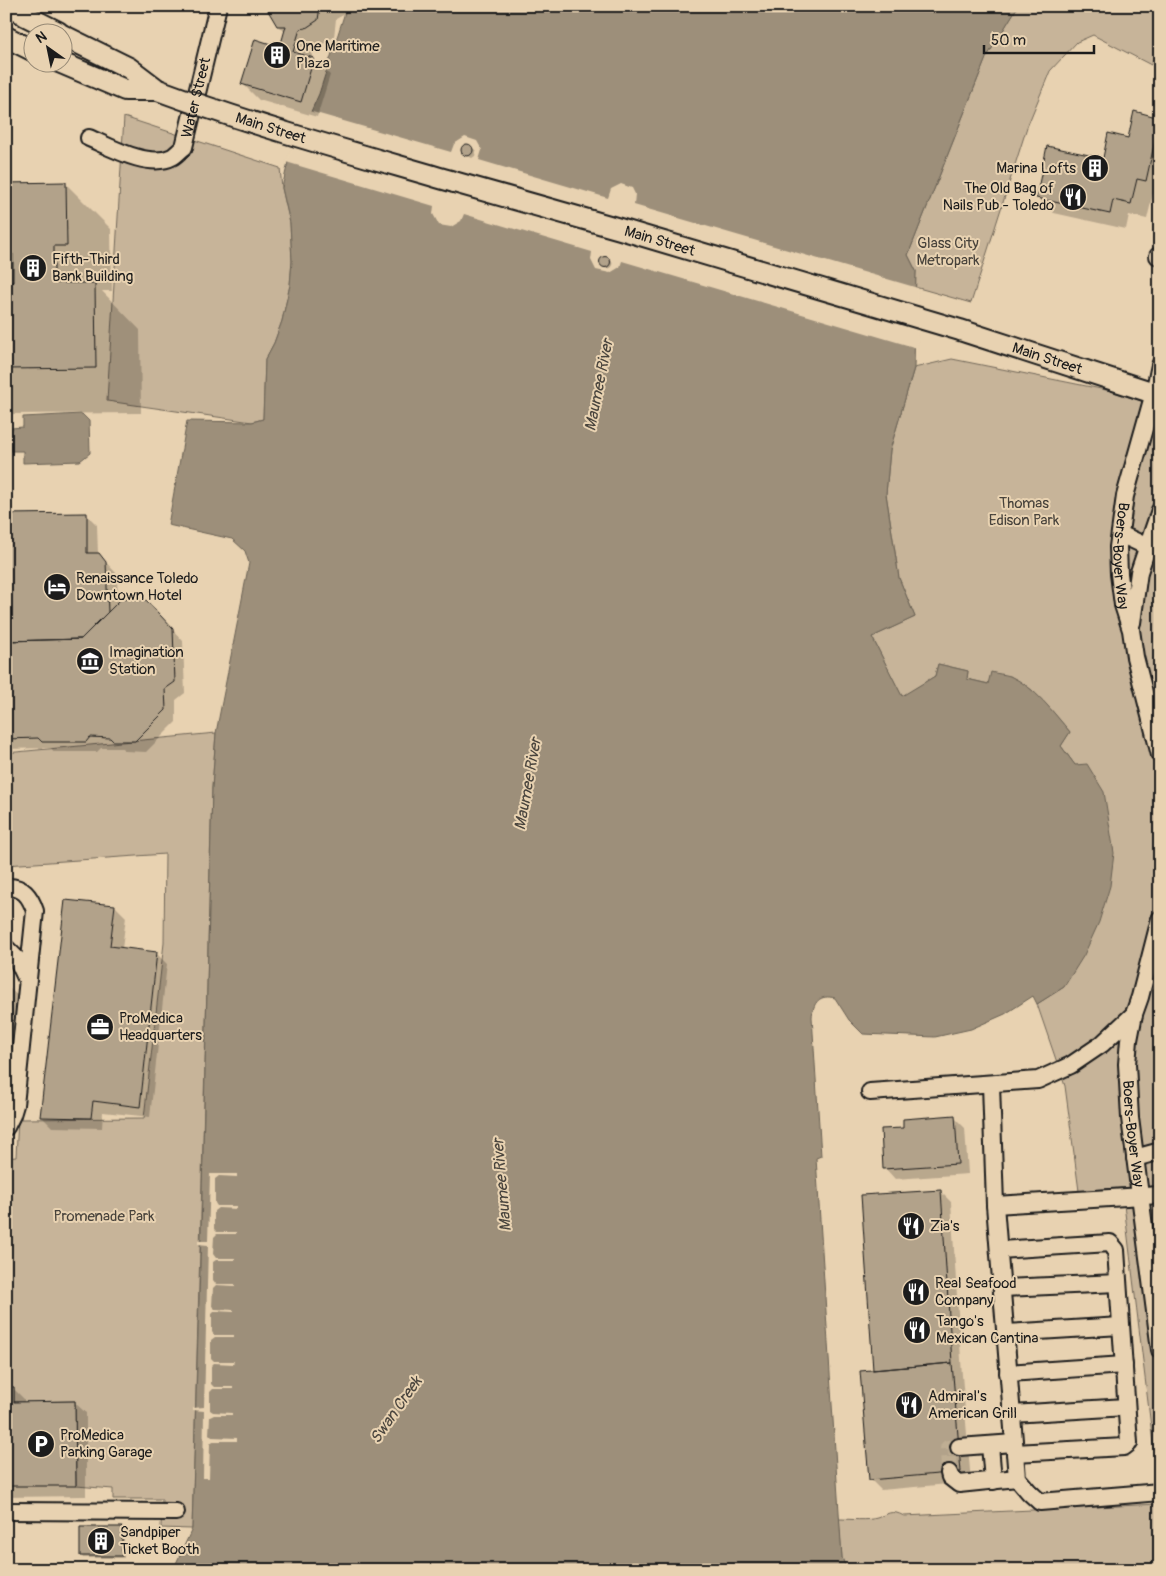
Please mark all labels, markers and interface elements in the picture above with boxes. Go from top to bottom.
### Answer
north arrow [22,22,72,72]
scale bar [984,22,1094,54]
text: N [33,28,50,47]
text: 50 m [991,31,1026,50]
place label: One Maritime Plaza [296,37,380,73]
building icon: One Maritime Plaza [262,40,292,70]
street label: Water Street [177,55,215,140]
street label: Main Street [233,108,309,148]
building icon: Marina Lofts [1080,153,1110,183]
place label: Marina Lofts [996,159,1076,178]
place label: The Old Bag of Nails Pub - Toledo [943,179,1054,215]
restaurant icon: The Old Bag of Nails Pub - Toledo [1058,182,1088,212]
street label: Main Street [622,221,698,261]
park label: Glass City Metropark [916,234,980,270]
place label: Fifth-Third Bank Building [52,250,133,286]
building icon: Fifth-Third Bank Building [18,253,48,283]
water label: Maumee River [580,335,618,433]
street label: Main Street [1010,338,1086,379]
park label: Thomas Edison Park [989,494,1060,530]
street label: Boers-Boyer Way [1108,501,1134,613]
place label: Renaissance Toledo Downtown Hotel [76,569,198,605]
hotel icon: Renaissance Toledo Downtown Hotel [42,572,72,602]
place label: Imagination Station [109,643,184,679]
museum icon: Imagination Station [75,646,105,676]
water label: Maumee River [510,734,546,832]
place label: ProMedica Headquarters [119,1009,202,1045]
office icon: ProMedica Headquarters [85,1012,115,1042]
street label: Boers-Boyer Way [1118,1080,1148,1189]
water label: Maumee River [488,1136,516,1232]
park label: Promenade Park [54,1207,155,1226]
restaurant icon: Zia's [896,1211,926,1241]
place label: Zia's [930,1217,960,1236]
place label: Real Seafood Company [935,1274,1017,1310]
restaurant icon: Real Seafood Company [901,1277,931,1307]
place label: Tango's Mexican Cantina [936,1312,1038,1348]
restaurant icon: Tango's Mexican Cantina [902,1315,932,1345]
water label: Swan Creek [366,1372,427,1447]
place label: Admiral's American Grill [928,1387,1017,1423]
restaurant icon: Admiral's American Grill [894,1390,924,1420]
place label: ProMedica Parking Garage [60,1426,153,1462]
parking icon: ProMedica Parking Garage [26,1429,56,1459]
place label: Sandpiper Ticket Booth [120,1523,199,1559]
building icon: Sandpiper Ticket Booth [86,1526,116,1556]

